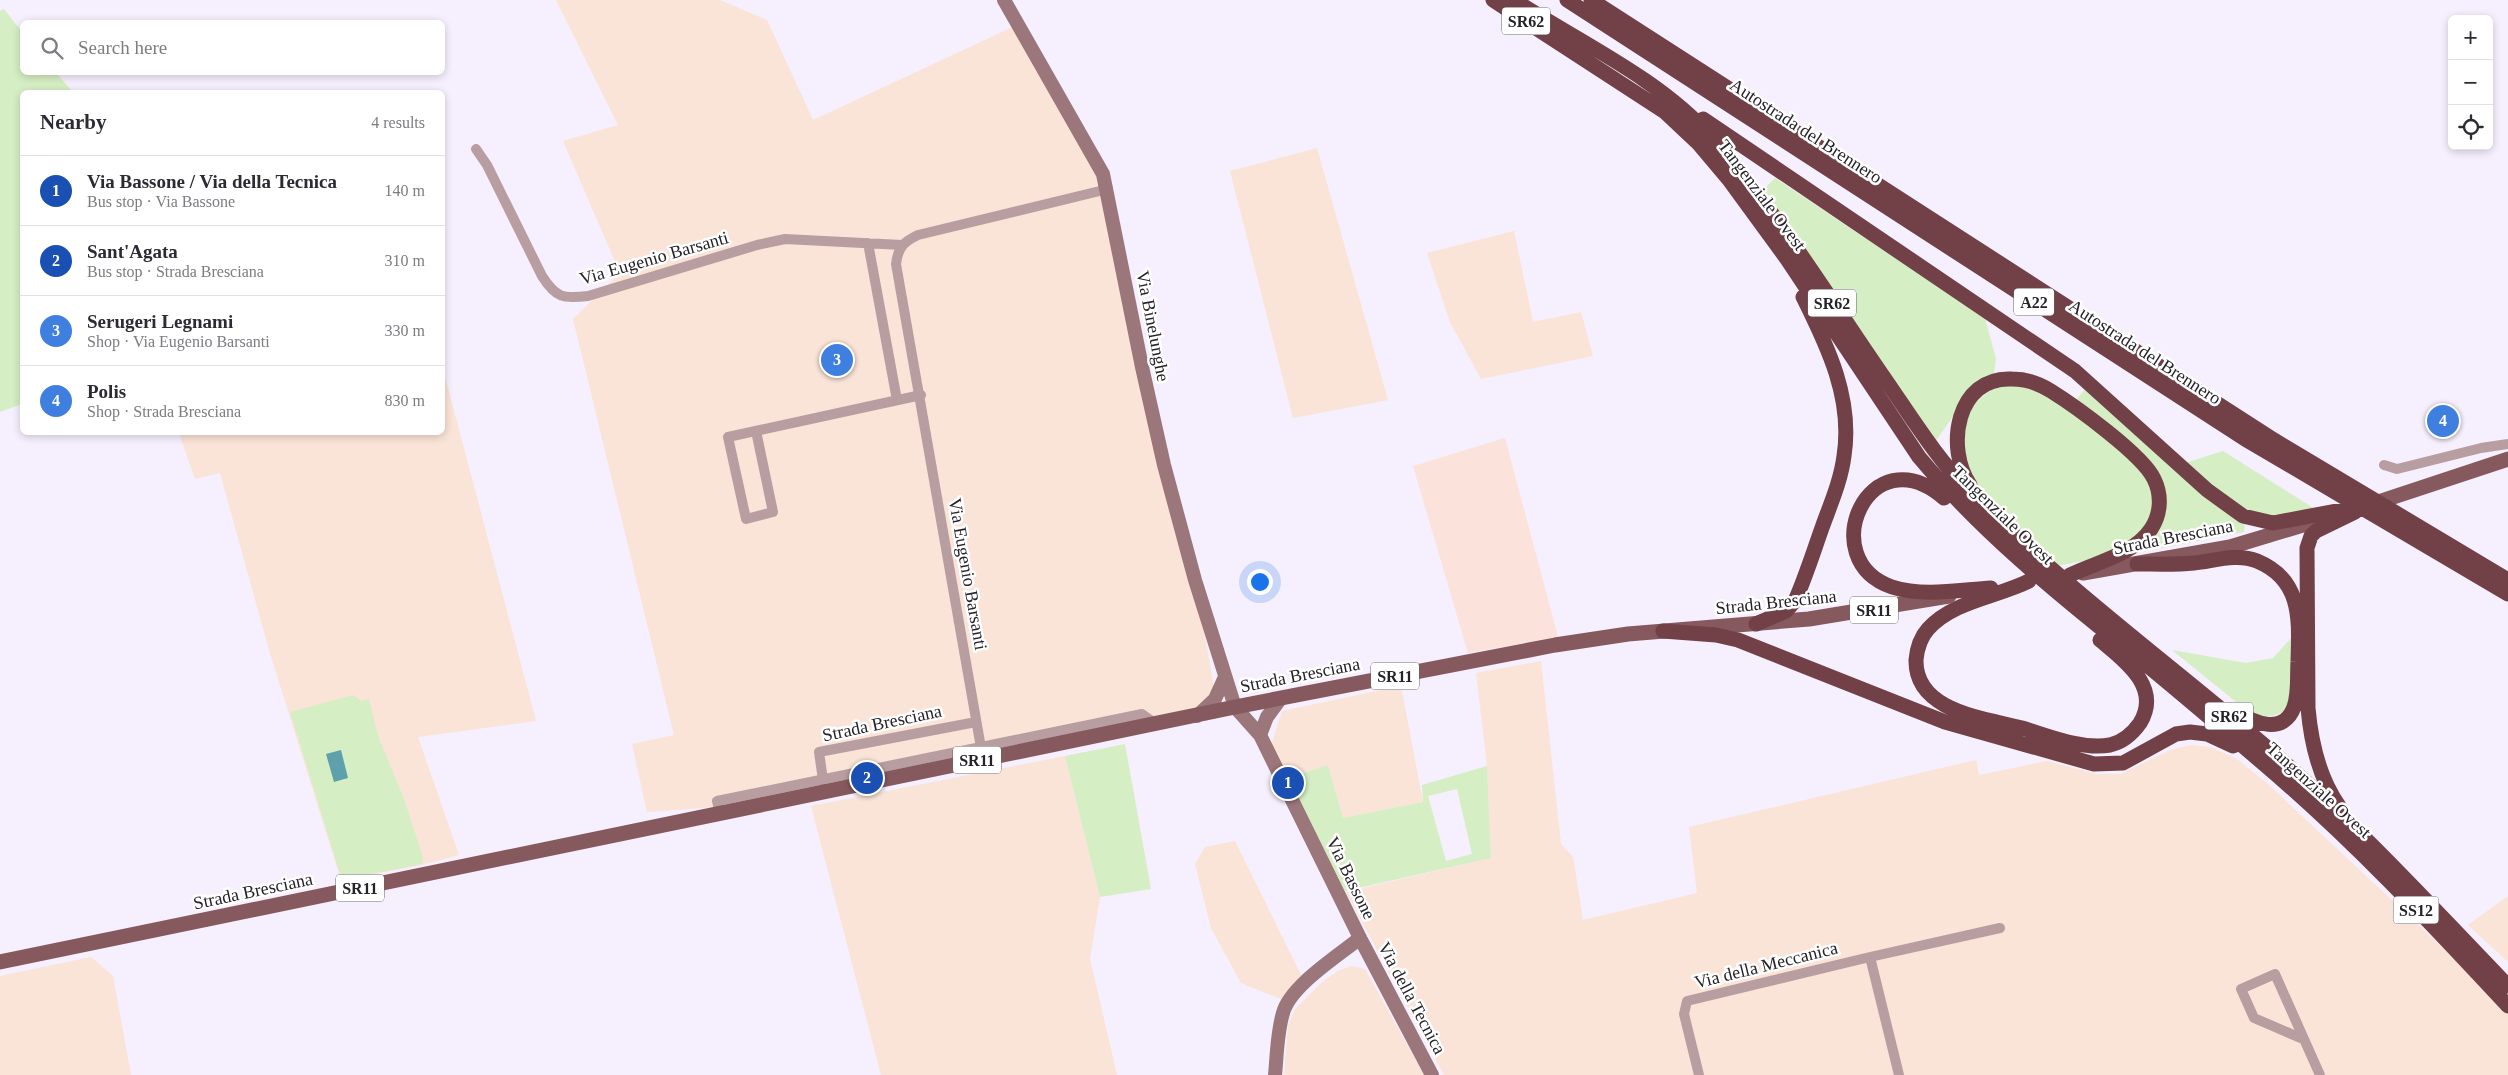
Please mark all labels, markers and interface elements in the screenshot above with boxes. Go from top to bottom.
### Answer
road number: SR62 [1502,8,1550,34]
map controls [2448,15,2493,150]
button: + [2448,15,2493,60]
search box [20,20,445,75]
icon: search [38,34,66,62]
text: Search here [78,37,167,58]
button: − [2448,60,2493,105]
street label: Autostrada del Brennero [1726,74,1886,188]
button: locate [2448,105,2493,150]
text: Nearby [40,110,107,134]
text: 4 results [371,114,425,131]
street label: Tangenziale Ovest [1714,136,1810,254]
text: Via Bassone / Via della Tecnica [87,171,337,192]
text: 1 [52,182,60,199]
text: 140 m [385,182,425,199]
text: Bus stop · Via Bassone [87,193,235,210]
street label: Via Eugenio Barsanti [577,227,731,289]
text: Sant'Agata [87,241,178,262]
text: 2 [52,252,60,269]
text: 310 m [385,252,425,269]
text: Bus stop · Strada Bresciana [87,263,264,280]
street label: Via Binelunghe [1132,269,1174,383]
road number: A22 [2014,288,2054,316]
road number: SR62 [1808,290,1856,316]
street label: Autostrada del Brennero [2065,295,2225,409]
text: Serugeri Legnami [87,311,233,332]
text: 3 [52,322,60,339]
text: 330 m [385,322,425,339]
text: Shop · Via Eugenio Barsanti [87,333,270,350]
pin: 3 [821,341,853,379]
text: Polis [87,381,126,402]
text: 4 [52,392,60,409]
text: 830 m [385,392,425,409]
pin: 4 [2427,402,2459,440]
text: Shop · Strada Bresciana [87,403,241,420]
street label: Tangenziale Ovest [1948,462,2058,568]
street label: Via Eugenio Barsanti [945,496,991,652]
street label: Strada Bresciana [2111,516,2235,558]
your location [1247,569,1273,595]
street label: Strada Bresciana [1715,586,1837,618]
road number: SR11 [1850,596,1898,624]
street label: Strada Bresciana [1238,654,1362,696]
road number: SR11 [1371,662,1419,689]
street label: Strada Bresciana [821,701,943,745]
road number: SR62 [2205,702,2253,729]
street label: Tangenziale Ovest [2263,738,2375,842]
road number: SR11 [953,746,1001,774]
pin: 2 [851,759,883,797]
pin: 1 [1272,764,1304,802]
street label: Via Bassone [1322,833,1380,923]
street label: Strada Bresciana [192,869,314,913]
road number: SR11 [336,874,384,901]
road number: SS12 [2394,896,2438,924]
street label: Via della Tecnica [1374,938,1450,1058]
street label: Via della Meccanica [1692,938,1840,992]

